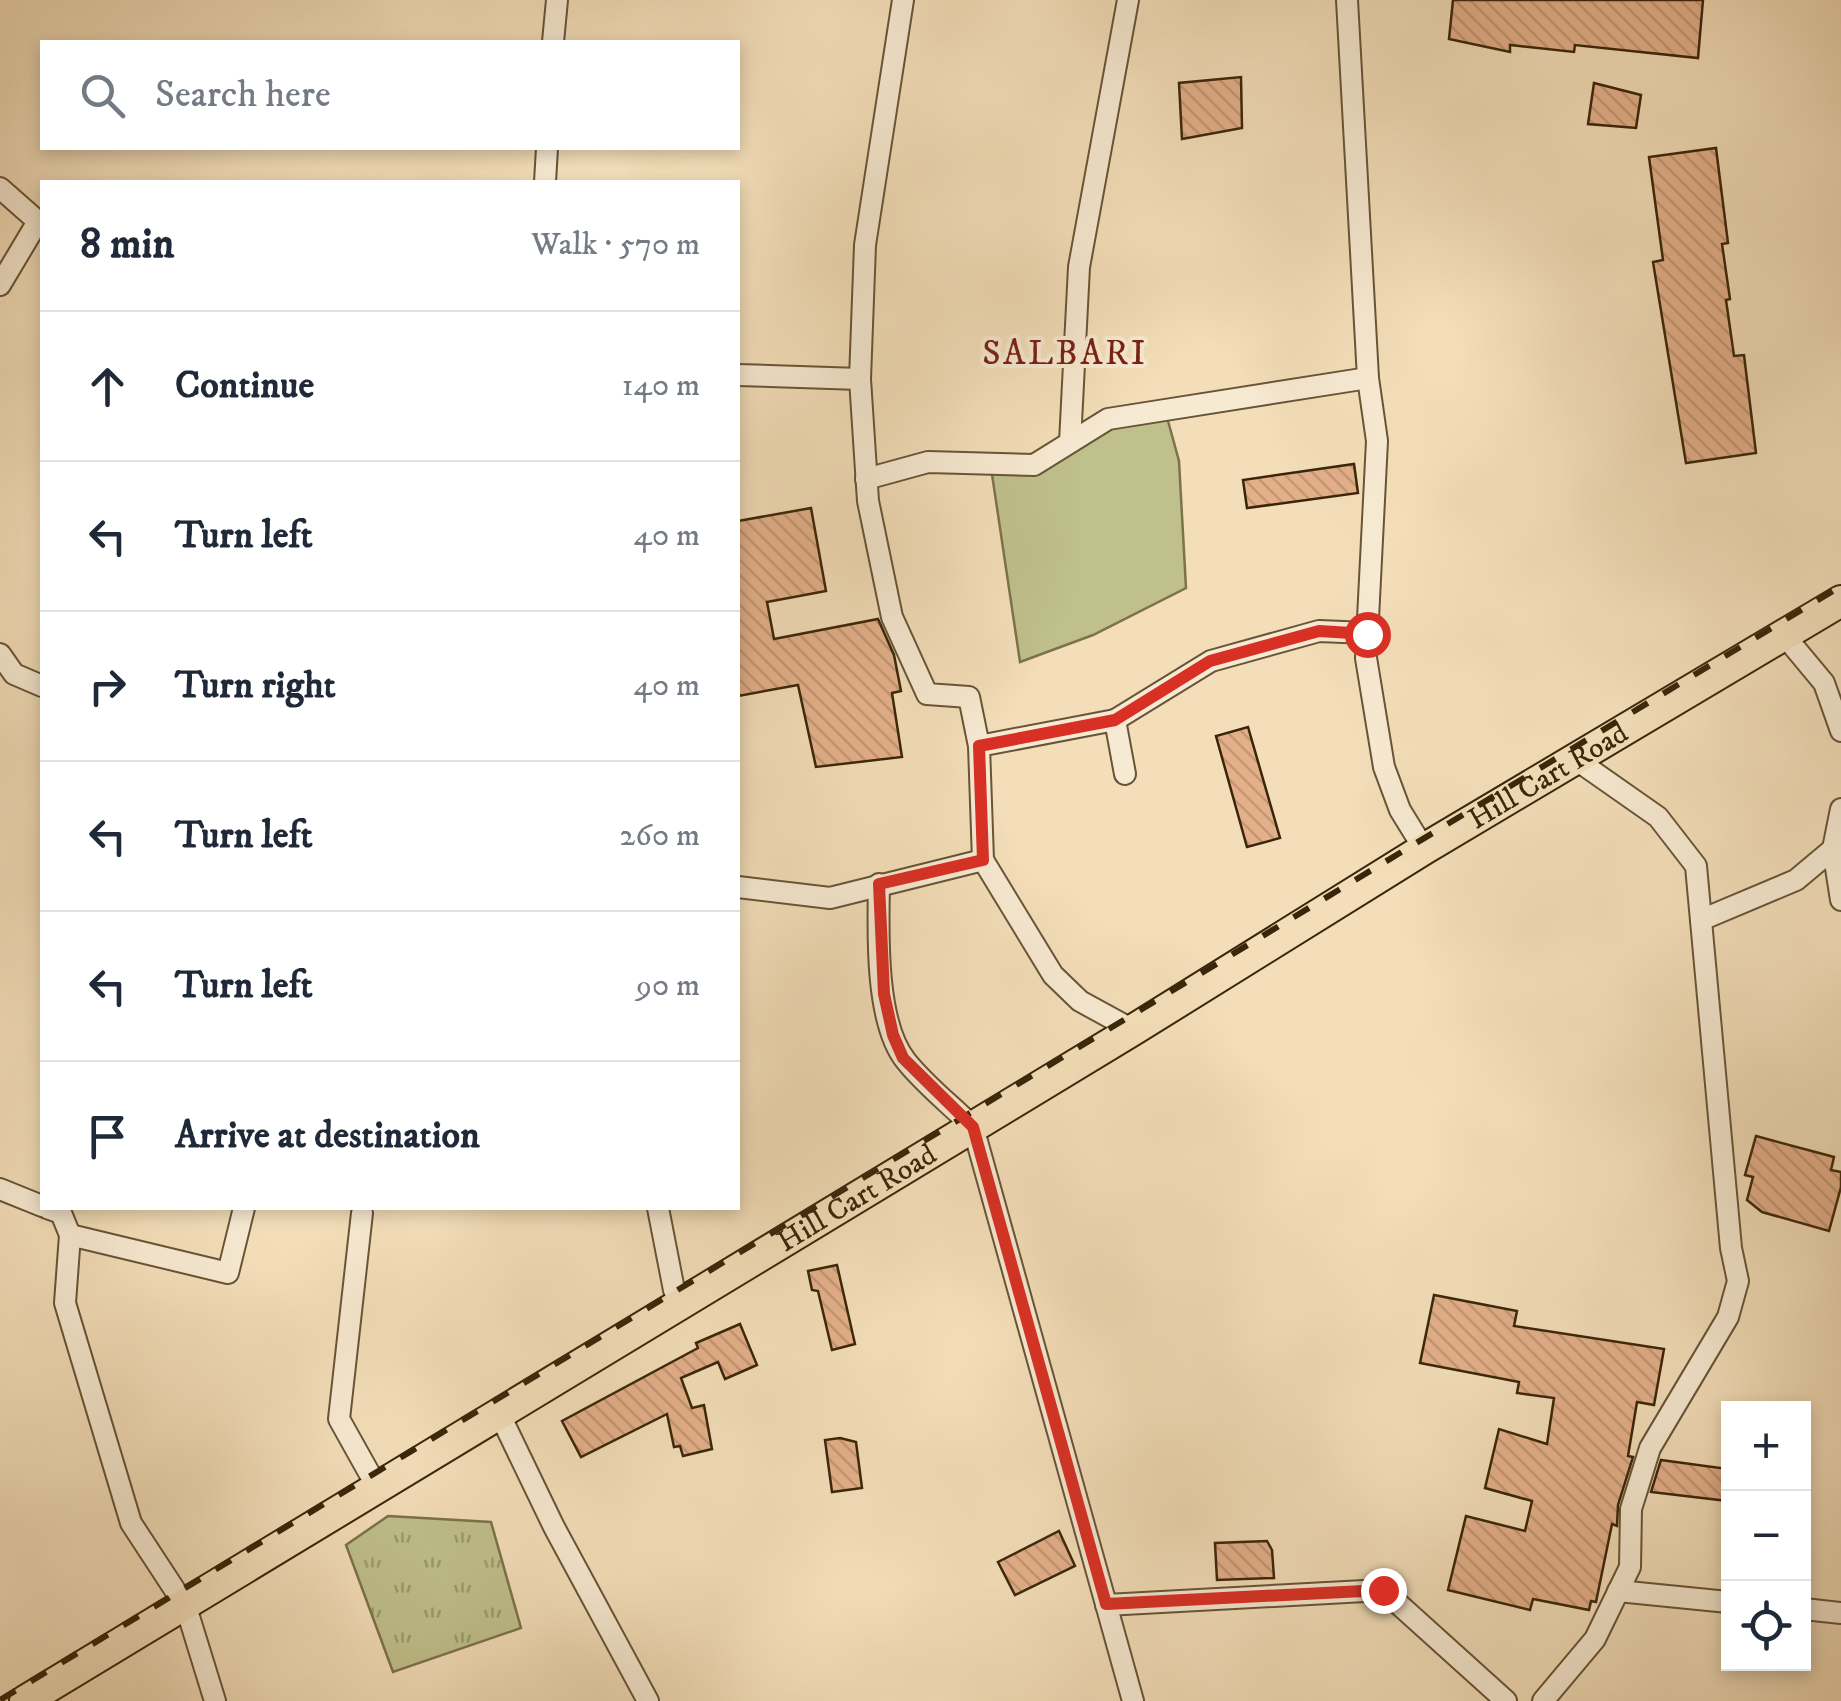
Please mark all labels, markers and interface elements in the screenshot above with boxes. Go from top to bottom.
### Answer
search box [40,40,740,150]
icon: search [75,68,130,123]
text: Search here [155,71,331,119]
text: 8 min [80,219,174,271]
text: Walk · 570 m [531,225,700,265]
district label: SALBARI [982,332,1148,376]
icon: ahead [80,359,135,414]
text: Continue [175,362,314,410]
text: 140 m [622,366,700,406]
icon: left [80,509,135,564]
text: Turn left [175,512,313,560]
text: 40 m [633,516,700,556]
route start [1345,612,1391,658]
icon: right [80,659,135,714]
text: Turn right [175,662,336,710]
text: 40 m [633,666,700,706]
street label: Hill Cart Road [1462,715,1635,838]
icon: left [80,809,135,864]
text: Turn left [175,812,313,860]
text: 260 m [620,816,700,856]
icon: left [80,959,135,1014]
text: Turn left [175,962,313,1010]
text: 90 m [636,966,700,1006]
icon: arrive [80,1109,135,1164]
text: Arrive at destination [175,1112,480,1160]
street label: Hill Cart Road [771,1136,944,1261]
map controls [1721,1401,1811,1671]
button: + [1721,1401,1811,1491]
button: − [1721,1491,1811,1581]
route end [1361,1568,1407,1614]
button: locate [1721,1581,1811,1671]

